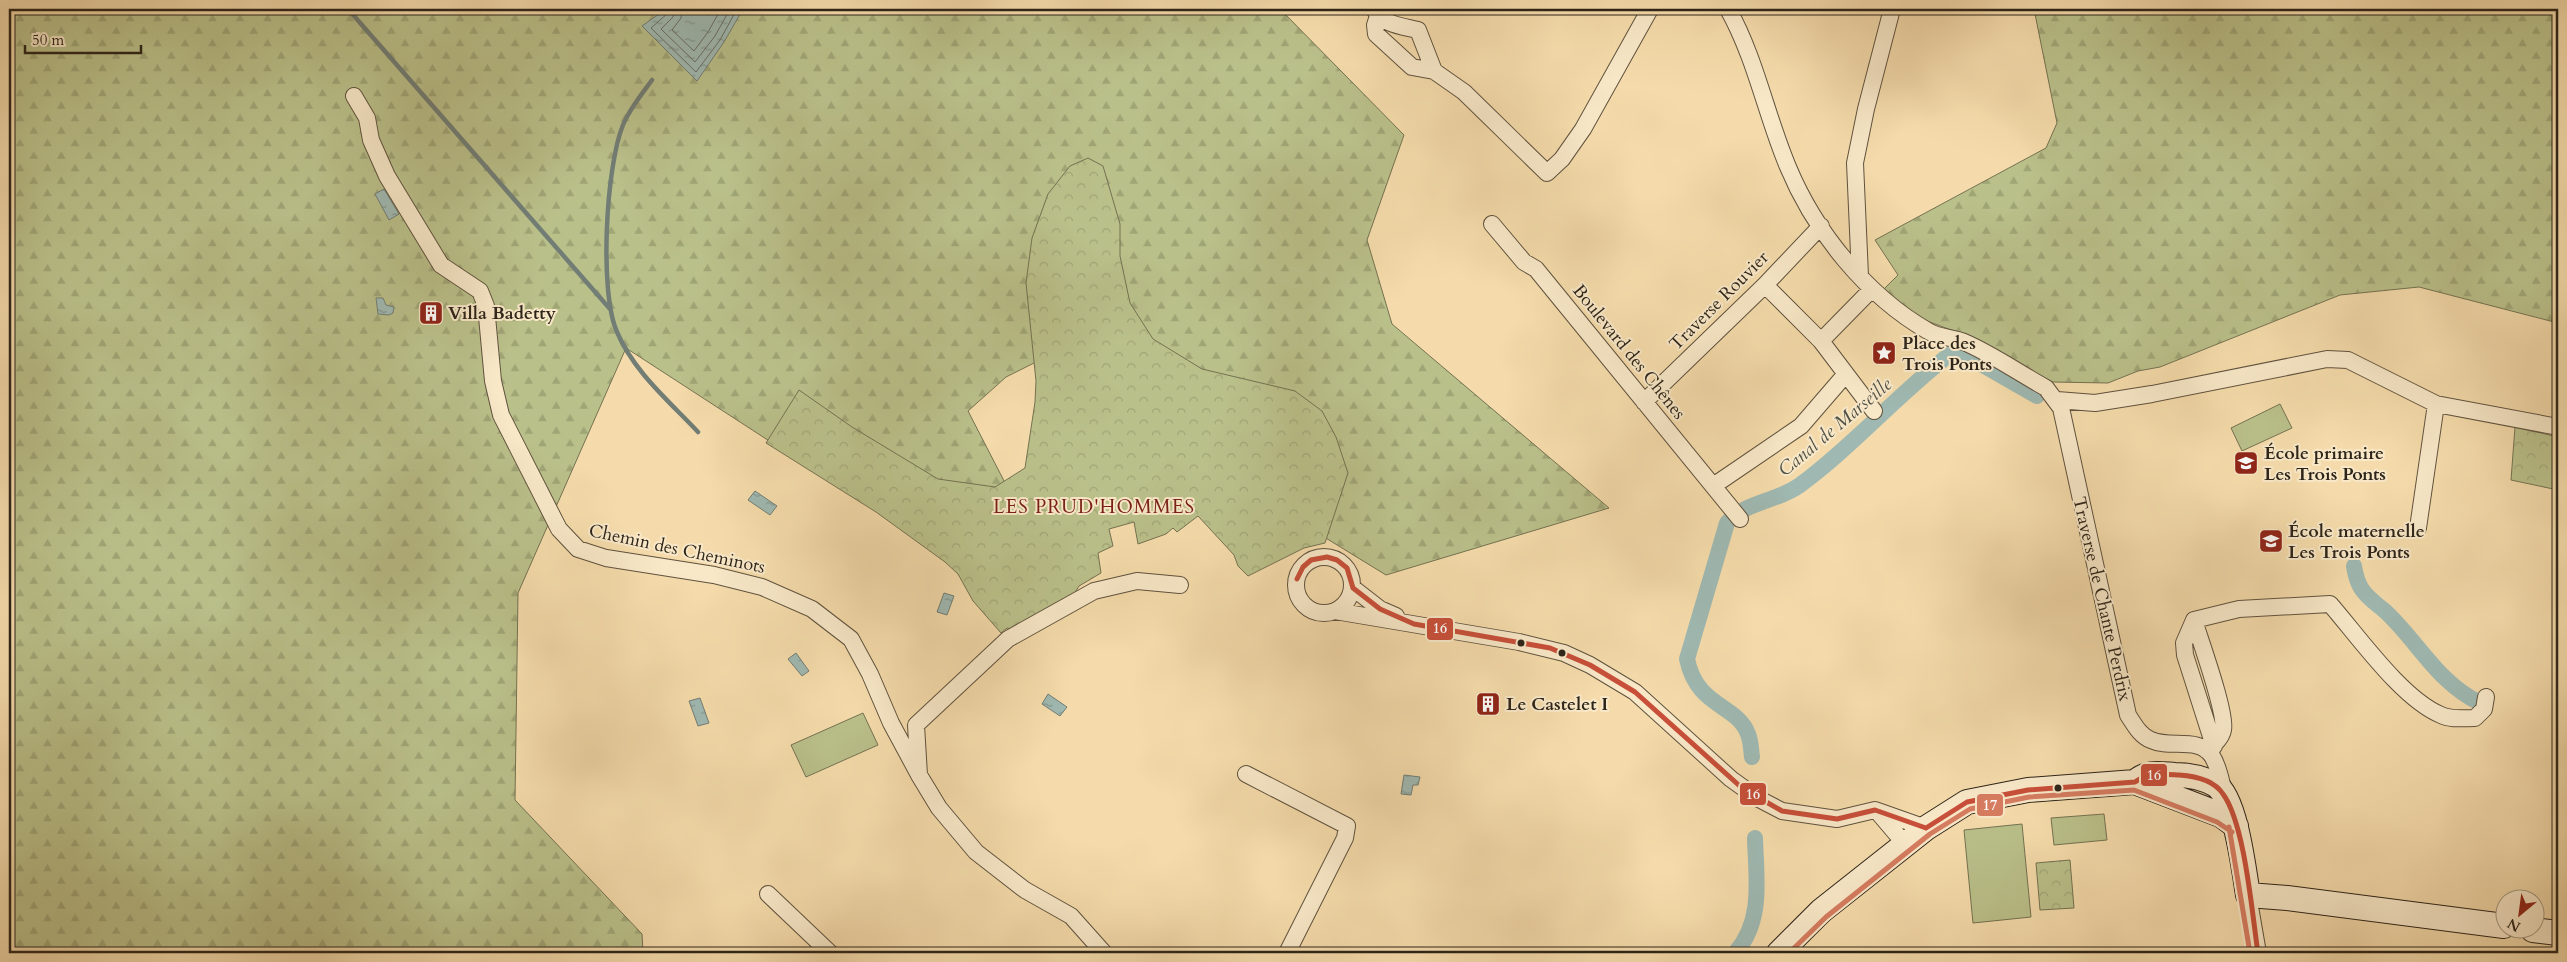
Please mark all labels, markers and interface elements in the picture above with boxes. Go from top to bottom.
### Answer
scale bar [25,22,141,54]
text: 50 m [32,30,64,50]
street label: Traverse Rouvier [1664,245,1775,356]
street label: Boulevard des Chênes [1567,279,1691,425]
building icon: Villa Badetty [418,300,444,326]
place label: Villa Badetty [448,301,557,326]
place label: Place des Trois Ponts [1902,331,1992,377]
place icon: Place des Trois Ponts [1871,340,1897,366]
water label: Canal de Marseille [1773,371,1898,482]
place label: École primaire Les Trois Ponts [2264,441,2386,487]
school or university icon: École primaire Les Trois Ponts [2233,450,2259,476]
district label: LES PRUD'HOMMES [993,494,1195,520]
street label: Traverse de Chante Perdrix [2066,494,2138,704]
street label: Chemin des Cheminots [587,518,767,580]
place label: École maternelle Les Trois Ponts [2288,519,2425,565]
school or university icon: École maternelle Les Trois Ponts [2258,528,2284,554]
line badge: 16 [1426,617,1454,641]
text: 16 [1433,619,1447,638]
unlabelled marker [1516,638,1526,648]
unlabelled marker [1557,648,1567,658]
building icon: Le Castelet I [1475,691,1501,717]
place label: Le Castelet I [1506,692,1608,717]
line badge: 16 [2140,763,2168,787]
text: 16 [2147,766,2161,785]
line badge: 16 [1739,782,1767,806]
unlabelled marker [2053,783,2063,793]
text: 16 [1746,785,1760,804]
line badge: 17 [1976,793,2004,817]
text: 17 [1983,796,1997,815]
north arrow [2494,890,2544,940]
text: N [2504,914,2524,936]

